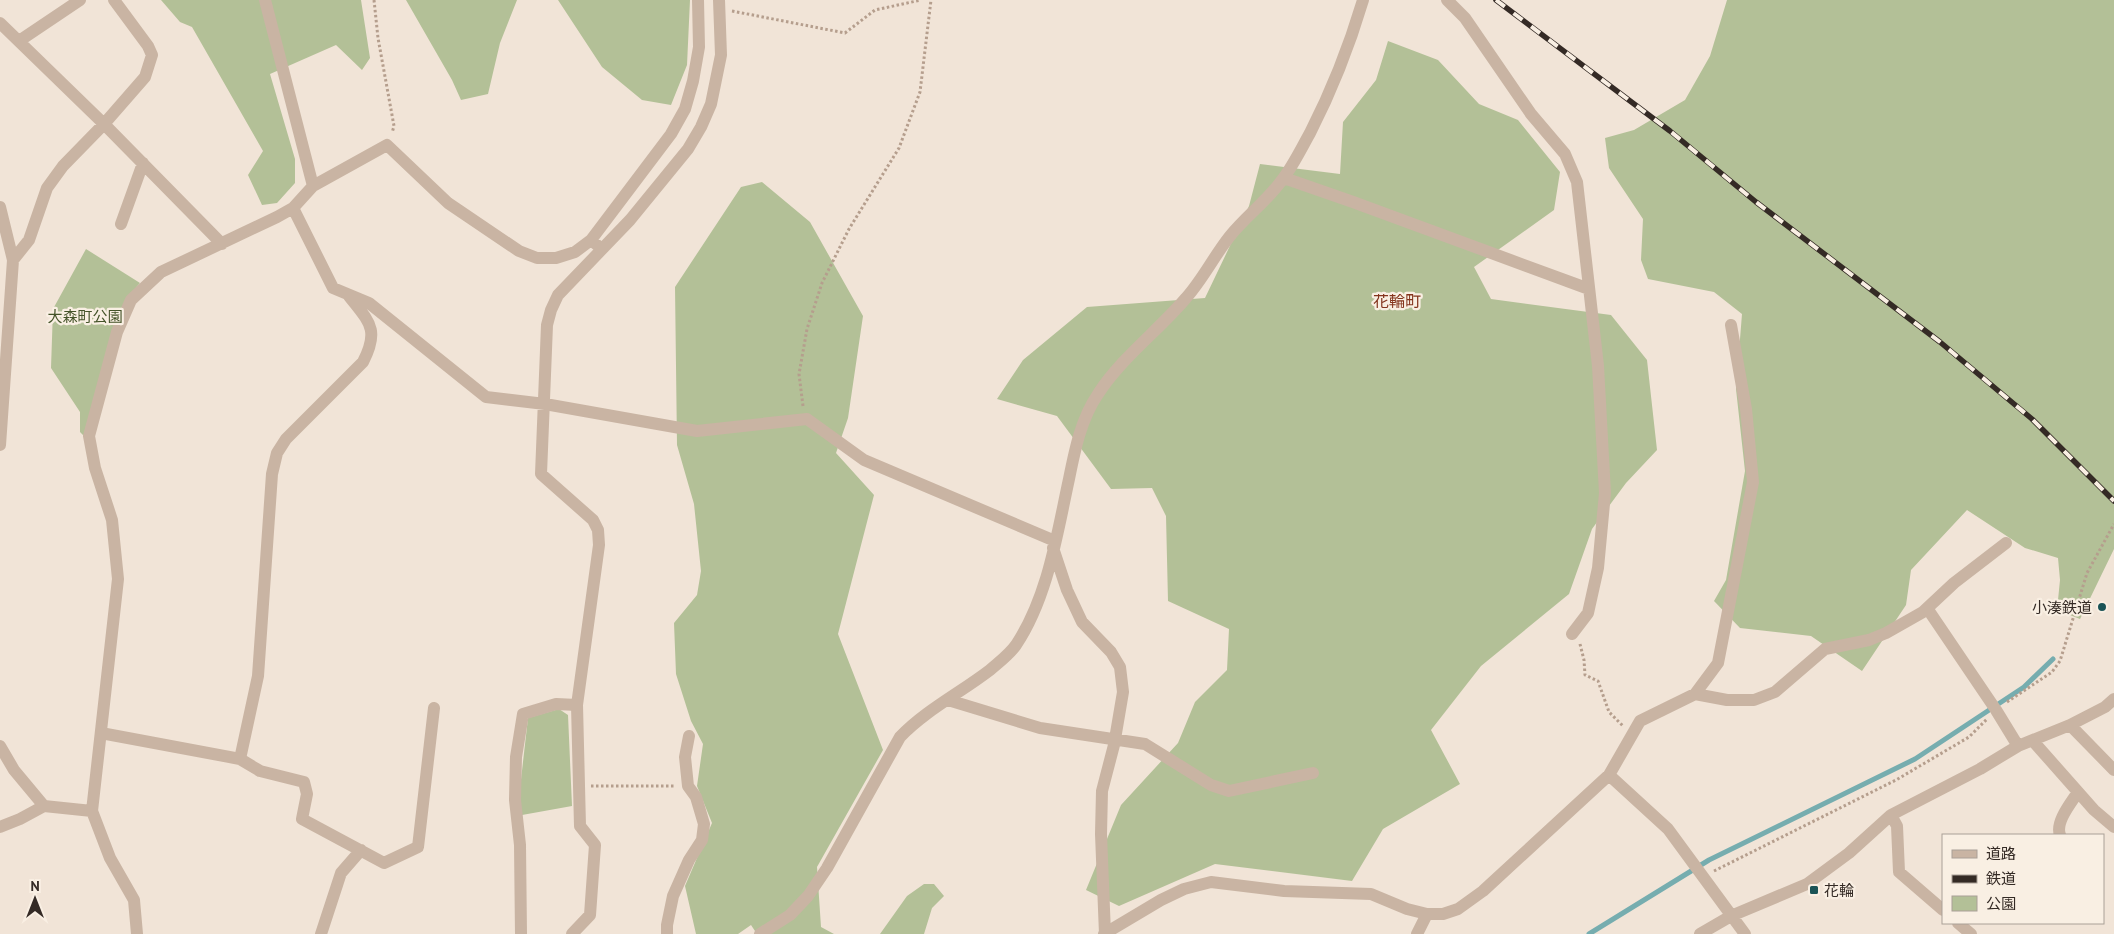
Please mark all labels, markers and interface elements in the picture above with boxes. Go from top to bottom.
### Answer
district label: 花輪町 [1373,291,1421,311]
park label: 大森町公園 [47,307,123,326]
place label: 小湊鉄道 [2032,598,2092,617]
marker: 小湊鉄道 [2096,601,2108,613]
legend [1942,834,2104,924]
text: 道路 [1986,844,2016,863]
text: 鉄道 [1986,869,2016,888]
north arrow [10,874,60,924]
text: N [30,877,40,895]
place label: 花輪 [1824,881,1854,900]
marker: 花輪 [1808,884,1820,896]
text: 公園 [1986,894,2016,913]

